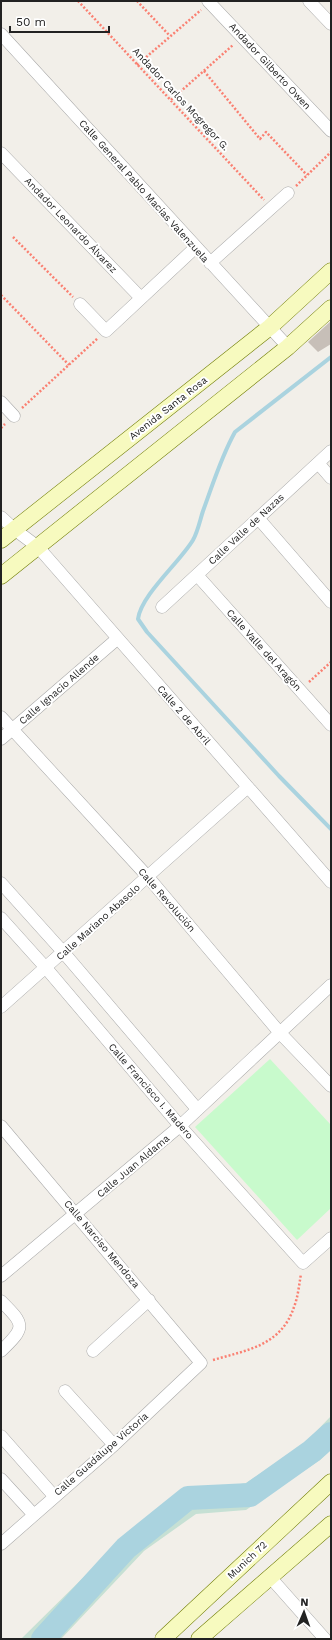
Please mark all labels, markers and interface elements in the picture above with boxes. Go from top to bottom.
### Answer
scale bar [10,8,109,34]
text: 50 m [16,15,46,29]
street label: Andador Gilberto Owen [227,20,313,112]
street label: Andador Carlos Mcgregor G. [131,45,231,153]
street label: Calle General Pablo Macías Valenzuela [77,117,211,265]
street label: Andador Leonardo Álvarez [23,175,119,275]
street label: Avenida Santa Rosa [127,374,209,442]
street label: Calle Valle de Nazas [206,491,286,567]
street label: Calle Valle del Aragón [225,607,303,693]
street label: Calle Ignacio Allende [17,651,101,727]
street label: Calle 2 de Abril [155,683,213,747]
street label: Calle Revolución [136,866,198,934]
street label: Calle Mariano Abasolo [54,882,142,962]
street label: Calle Francisco I. Madero [107,1041,195,1141]
street label: Calle Juan Aldama [95,1132,172,1199]
street label: Calle Narciso Mendoza [62,1198,142,1290]
street label: Calle Guadalupe Victoria [52,1410,150,1498]
street label: Munich 72 [225,1539,269,1581]
north arrow [284,1592,324,1632]
text: N [300,1596,309,1609]

